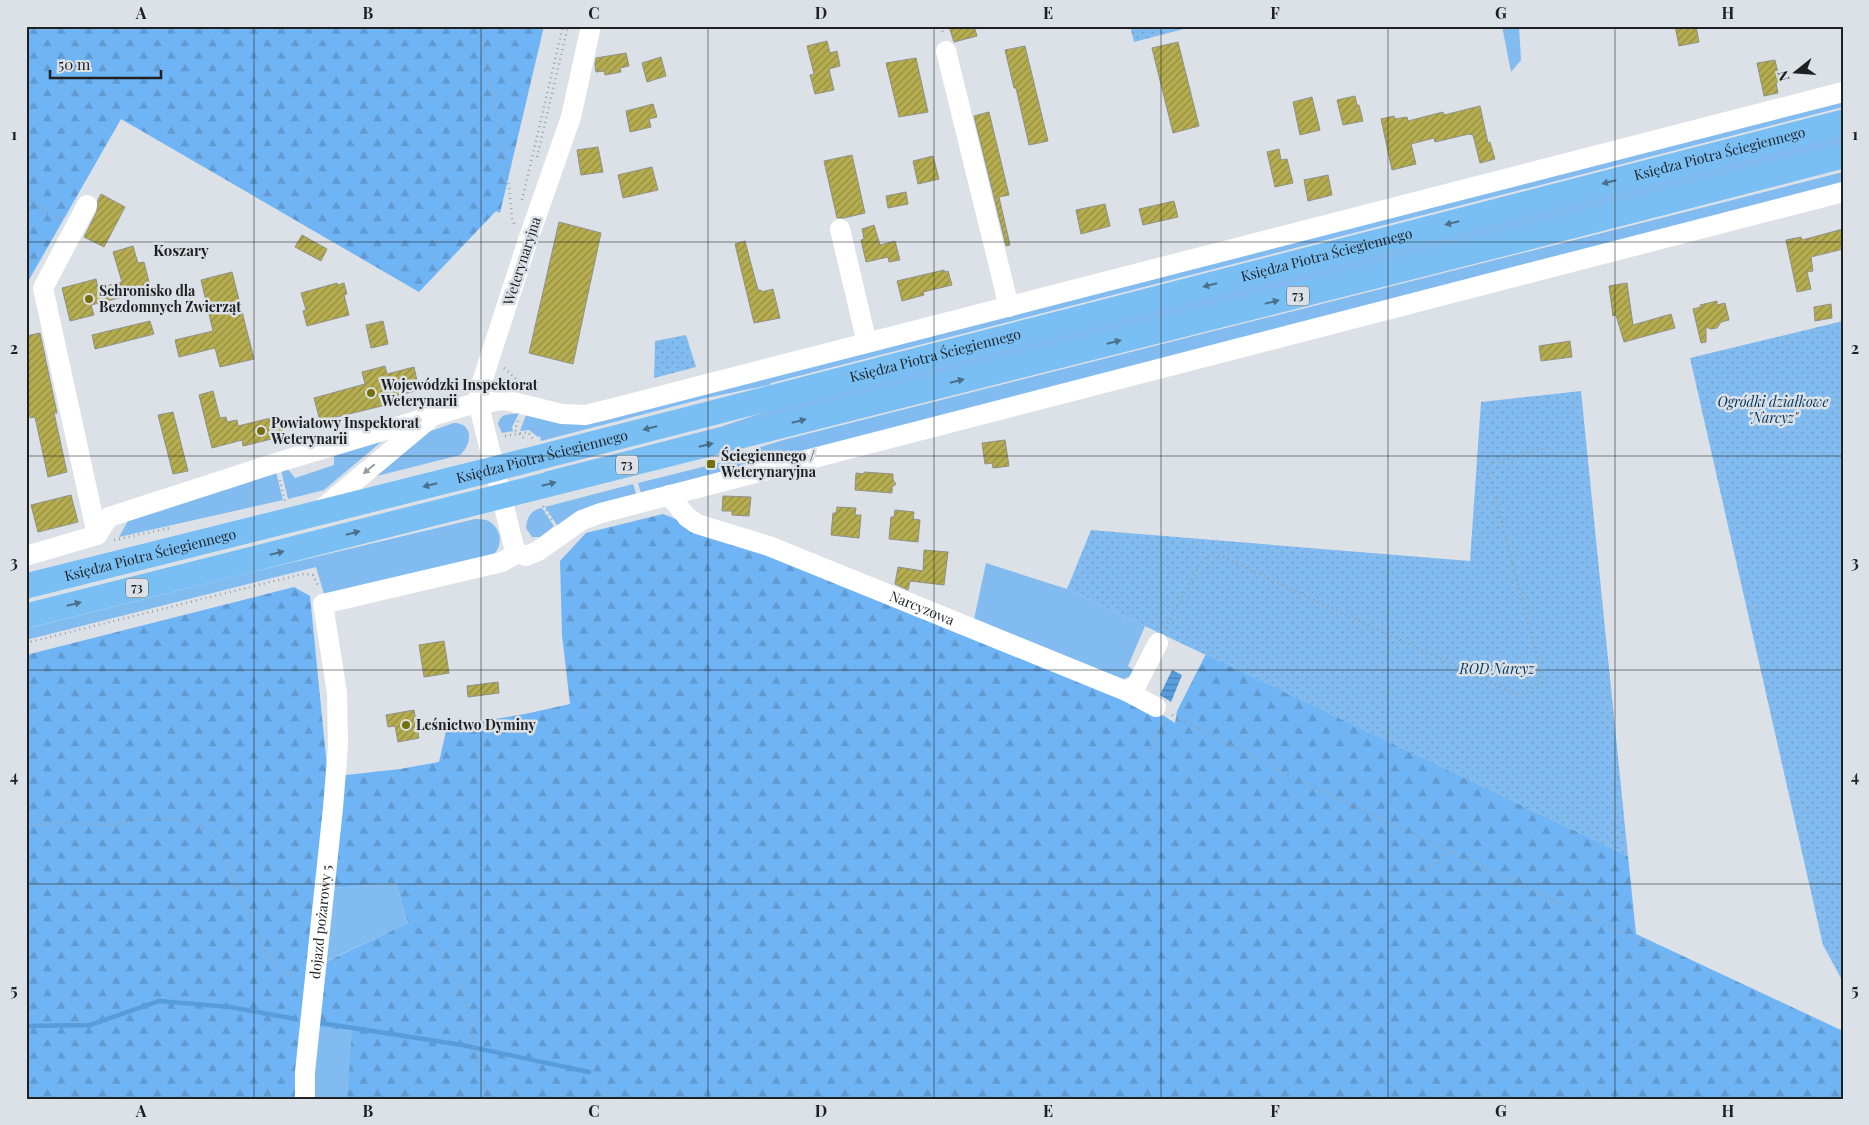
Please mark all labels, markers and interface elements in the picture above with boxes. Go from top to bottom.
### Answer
text: A [135,2,147,23]
text: B [363,2,374,23]
text: C [588,2,600,23]
text: D [815,2,827,23]
text: E [1043,2,1053,23]
text: F [1270,2,1280,23]
text: G [1495,2,1507,23]
text: H [1722,2,1735,23]
scale bar [50,48,161,80]
north arrow [1772,48,1822,98]
text: 50 m [58,54,91,74]
text: N [1773,68,1794,84]
street label: Księdza Piotra Ściegiennego [1632,122,1808,184]
text: 1 [11,123,17,144]
text: 1 [1852,123,1858,144]
one-way arrow [1602,178,1617,186]
street label: Weterynaryjna [498,214,545,308]
one-way arrow [1444,219,1459,227]
street label: Księdza Piotra Ściegiennego [1239,223,1414,286]
district label: Koszary [153,240,209,260]
place label: Schronisko dla Bezdomnych Zwierząt [99,281,241,316]
one-way arrow [1202,281,1217,289]
road number: 73 [1287,286,1309,306]
marker: Schronisko dla Bezdomnych Zwierząt [83,293,95,305]
one-way arrow [1264,298,1279,306]
street label: Księdza Piotra Ściegiennego [847,324,1023,386]
text: 2 [10,337,18,358]
text: 2 [1851,337,1859,358]
one-way arrow [1107,338,1122,346]
place label: Wojewódzki Inspektorat Weterynarii [380,375,538,410]
one-way arrow [949,377,964,385]
marker: Wojewódzki Inspektorat Weterynarii [365,387,377,399]
park label: Ogródki działkowe "Narcyz" [1718,392,1828,427]
place label: Powiatowy Inspektorat Weterynarii [270,413,419,448]
one-way arrow [792,417,807,425]
marker: Powiatowy Inspektorat Weterynarii [255,425,267,437]
street label: Księdza Piotra Ściegiennego [454,425,630,487]
one-way arrow [643,425,658,433]
one-way arrow [699,440,714,448]
place label: Ściegiennego / Weterynaryjna [720,446,817,481]
road number: 73 [616,456,638,474]
marker: Ściegiennego / Weterynaryjna [705,458,717,470]
one-way arrow [363,464,376,475]
one-way arrow [541,480,556,488]
one-way arrow [422,481,437,489]
street label: Księdza Piotra Ściegiennego [62,524,238,585]
one-way arrow [346,529,361,537]
one-way arrow [270,549,285,557]
text: 3 [10,551,18,572]
text: 3 [1851,551,1859,572]
road number: 73 [126,578,148,598]
street label: Narcyzowa [887,586,957,629]
one-way arrow [66,600,81,608]
park label: ROD Narcyz [1458,659,1535,678]
place label: Leśnictwo Dyminy [416,715,537,734]
marker: Leśnictwo Dyminy [400,719,412,731]
text: 4 [10,765,18,786]
text: 4 [1851,765,1859,786]
street label: dojazd pożarowy 5 [305,864,336,980]
text: 5 [10,979,18,1000]
text: 5 [1851,979,1859,1000]
text: A [135,1100,147,1121]
text: B [363,1100,374,1121]
text: C [588,1100,600,1121]
text: D [815,1100,827,1121]
text: E [1043,1100,1053,1121]
text: F [1270,1100,1280,1121]
text: G [1495,1100,1507,1121]
text: H [1722,1100,1735,1121]

